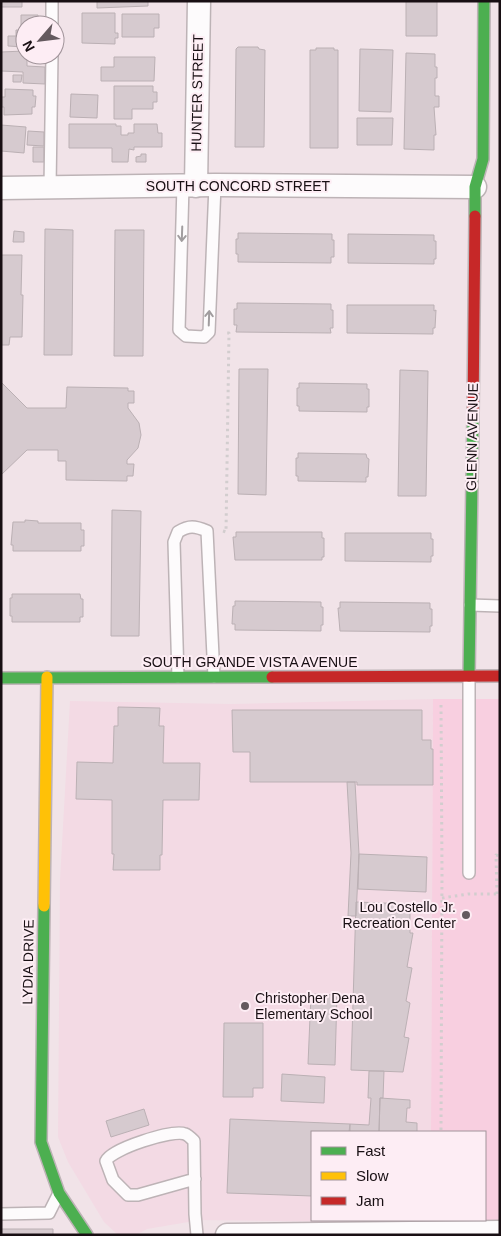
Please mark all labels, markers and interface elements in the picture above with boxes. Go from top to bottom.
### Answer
north arrow [15,15,65,65]
street label: HUNTER STREET [188,34,206,152]
text: N [19,38,38,54]
street label: SOUTH CONCORD STREET [146,178,331,194]
one-way arrow [177,226,187,242]
one-way arrow [205,310,214,326]
street label: GLENN AVENUE [463,383,481,491]
street label: SOUTH GRANDE VISTA AVENUE [143,654,357,670]
place label: Lou Costello Jr. Recreation Center [342,899,456,931]
marker: Lou Costello Jr. Recreation Center [460,909,472,921]
street label: LYDIA DRIVE [19,919,37,1005]
place label: Christopher Dena Elementary School [255,990,373,1022]
marker: Christopher Dena Elementary School [239,1000,251,1012]
legend [311,1131,486,1221]
text: Fast [356,1142,386,1159]
text: Slow [356,1167,389,1184]
text: Jam [356,1192,384,1209]

